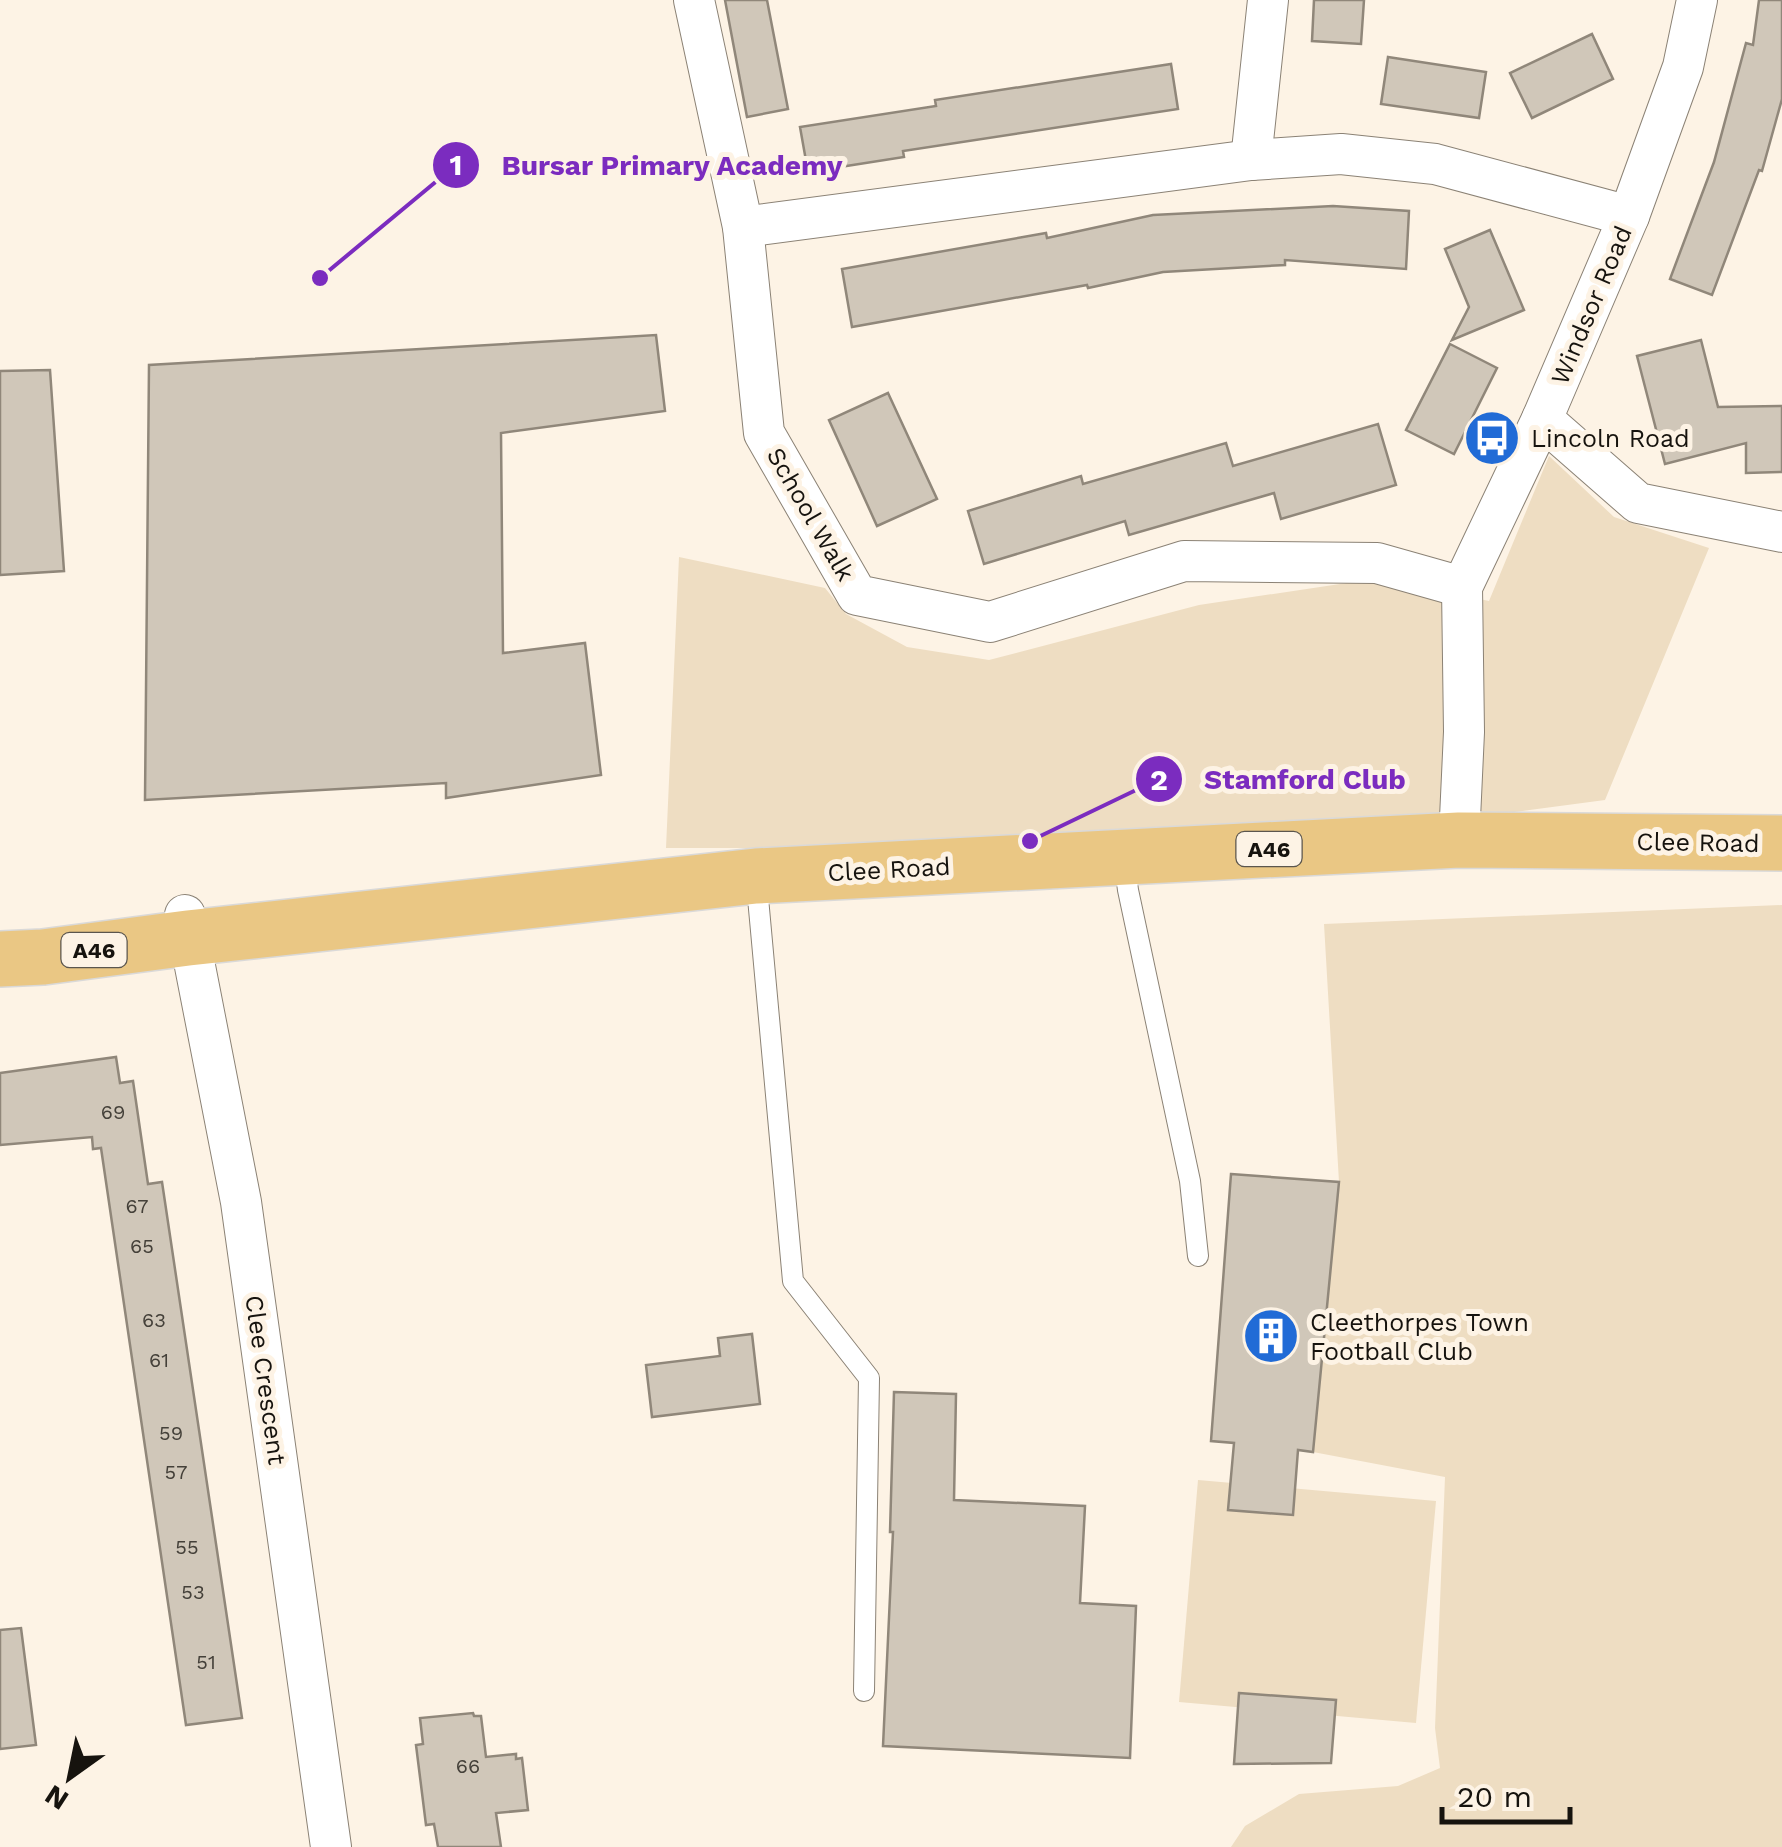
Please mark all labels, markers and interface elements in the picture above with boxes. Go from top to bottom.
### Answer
callout: Bursar Primary Academy [431,136,864,194]
text: 1 [450,147,462,182]
text: Bursar Primary Academy [502,149,843,182]
street label: Windsor Road [1545,222,1638,389]
bus stop icon: Lincoln Road [1462,408,1522,468]
place label: Lincoln Road [1531,424,1690,453]
street label: School Walk [761,442,860,586]
callout: Stamford Club [1134,750,1426,808]
text: 2 [1150,762,1168,797]
text: Stamford Club [1204,763,1406,796]
street label: Clee Road [1636,827,1760,858]
road number: A46 [1236,832,1302,866]
street label: Clee Road [827,852,951,887]
road number: A46 [62,933,126,967]
house number: 69 [101,1100,125,1124]
house number: 67 [125,1194,149,1218]
house number: 65 [130,1234,154,1258]
street label: Clee Crescent [239,1293,292,1467]
building icon: Cleethorpes Town Football Club [1241,1306,1301,1366]
house number: 63 [142,1308,166,1332]
place label: Cleethorpes Town Football Club [1310,1308,1529,1366]
house number: 61 [149,1348,169,1372]
house number: 59 [159,1421,183,1445]
house number: 57 [165,1460,187,1484]
house number: 55 [175,1535,199,1559]
house number: 53 [181,1580,205,1604]
house number: 51 [196,1650,216,1674]
north arrow [20,1727,120,1827]
house number: 66 [456,1754,480,1778]
scale bar [1442,1762,1570,1824]
text: N [39,1778,74,1817]
text: 20 m [1457,1779,1532,1814]

